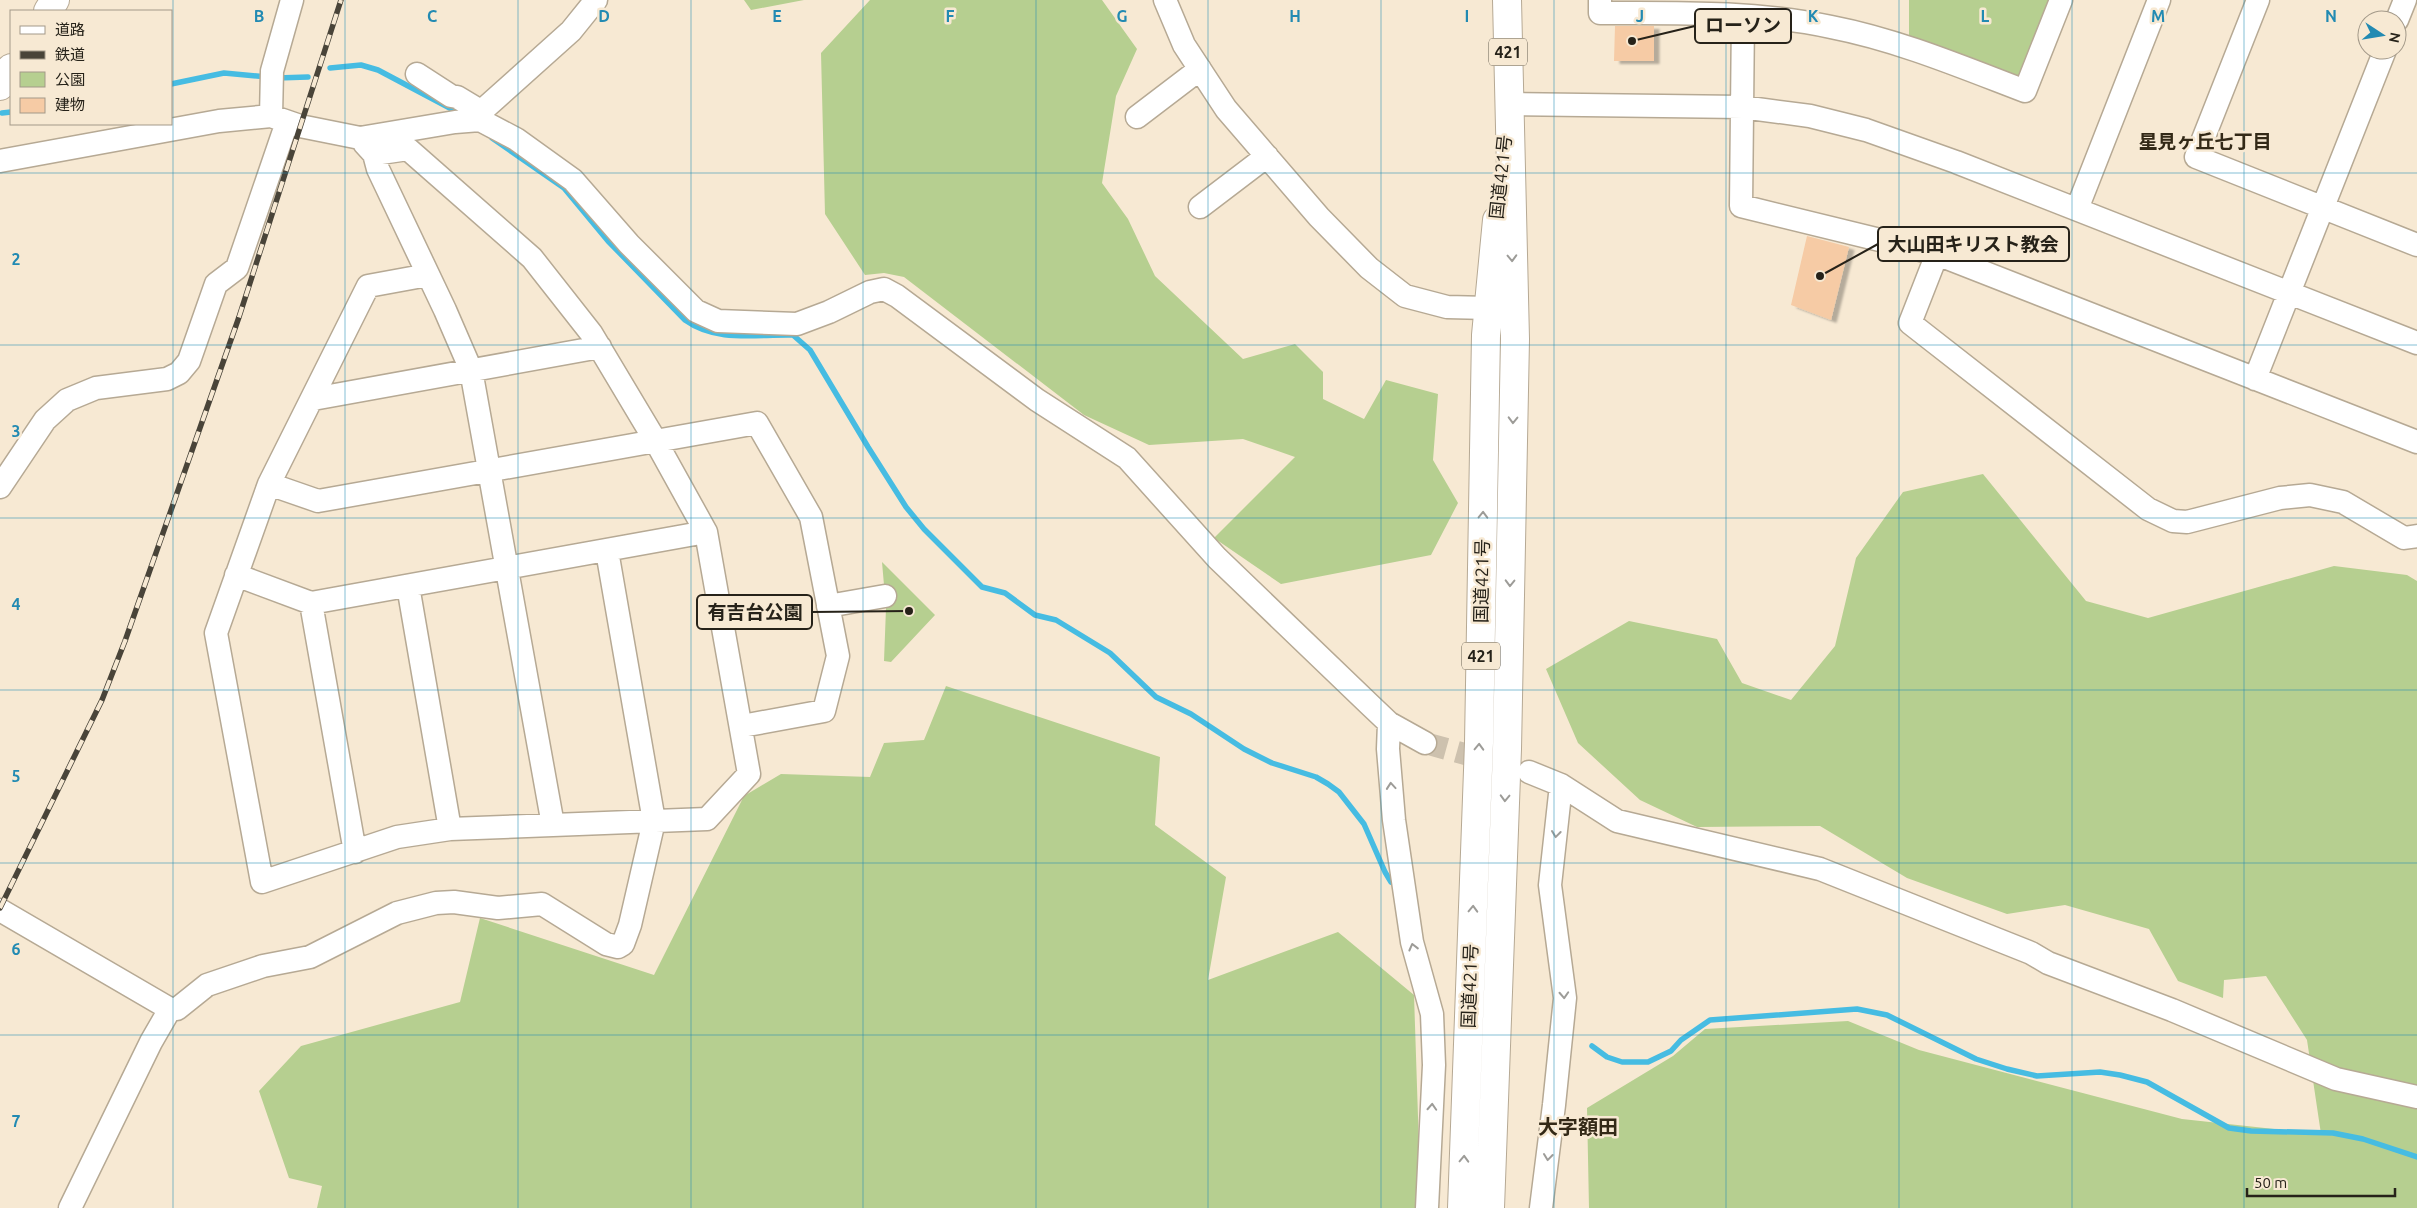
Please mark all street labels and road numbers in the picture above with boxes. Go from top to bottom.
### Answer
road number: 421 [1489,38,1527,66]
street label: 国道421号 [1486,134,1514,220]
street label: 国道421号 [1470,539,1492,623]
road number: 421 [1462,642,1500,669]
street label: 国道421号 [1458,943,1480,1029]

